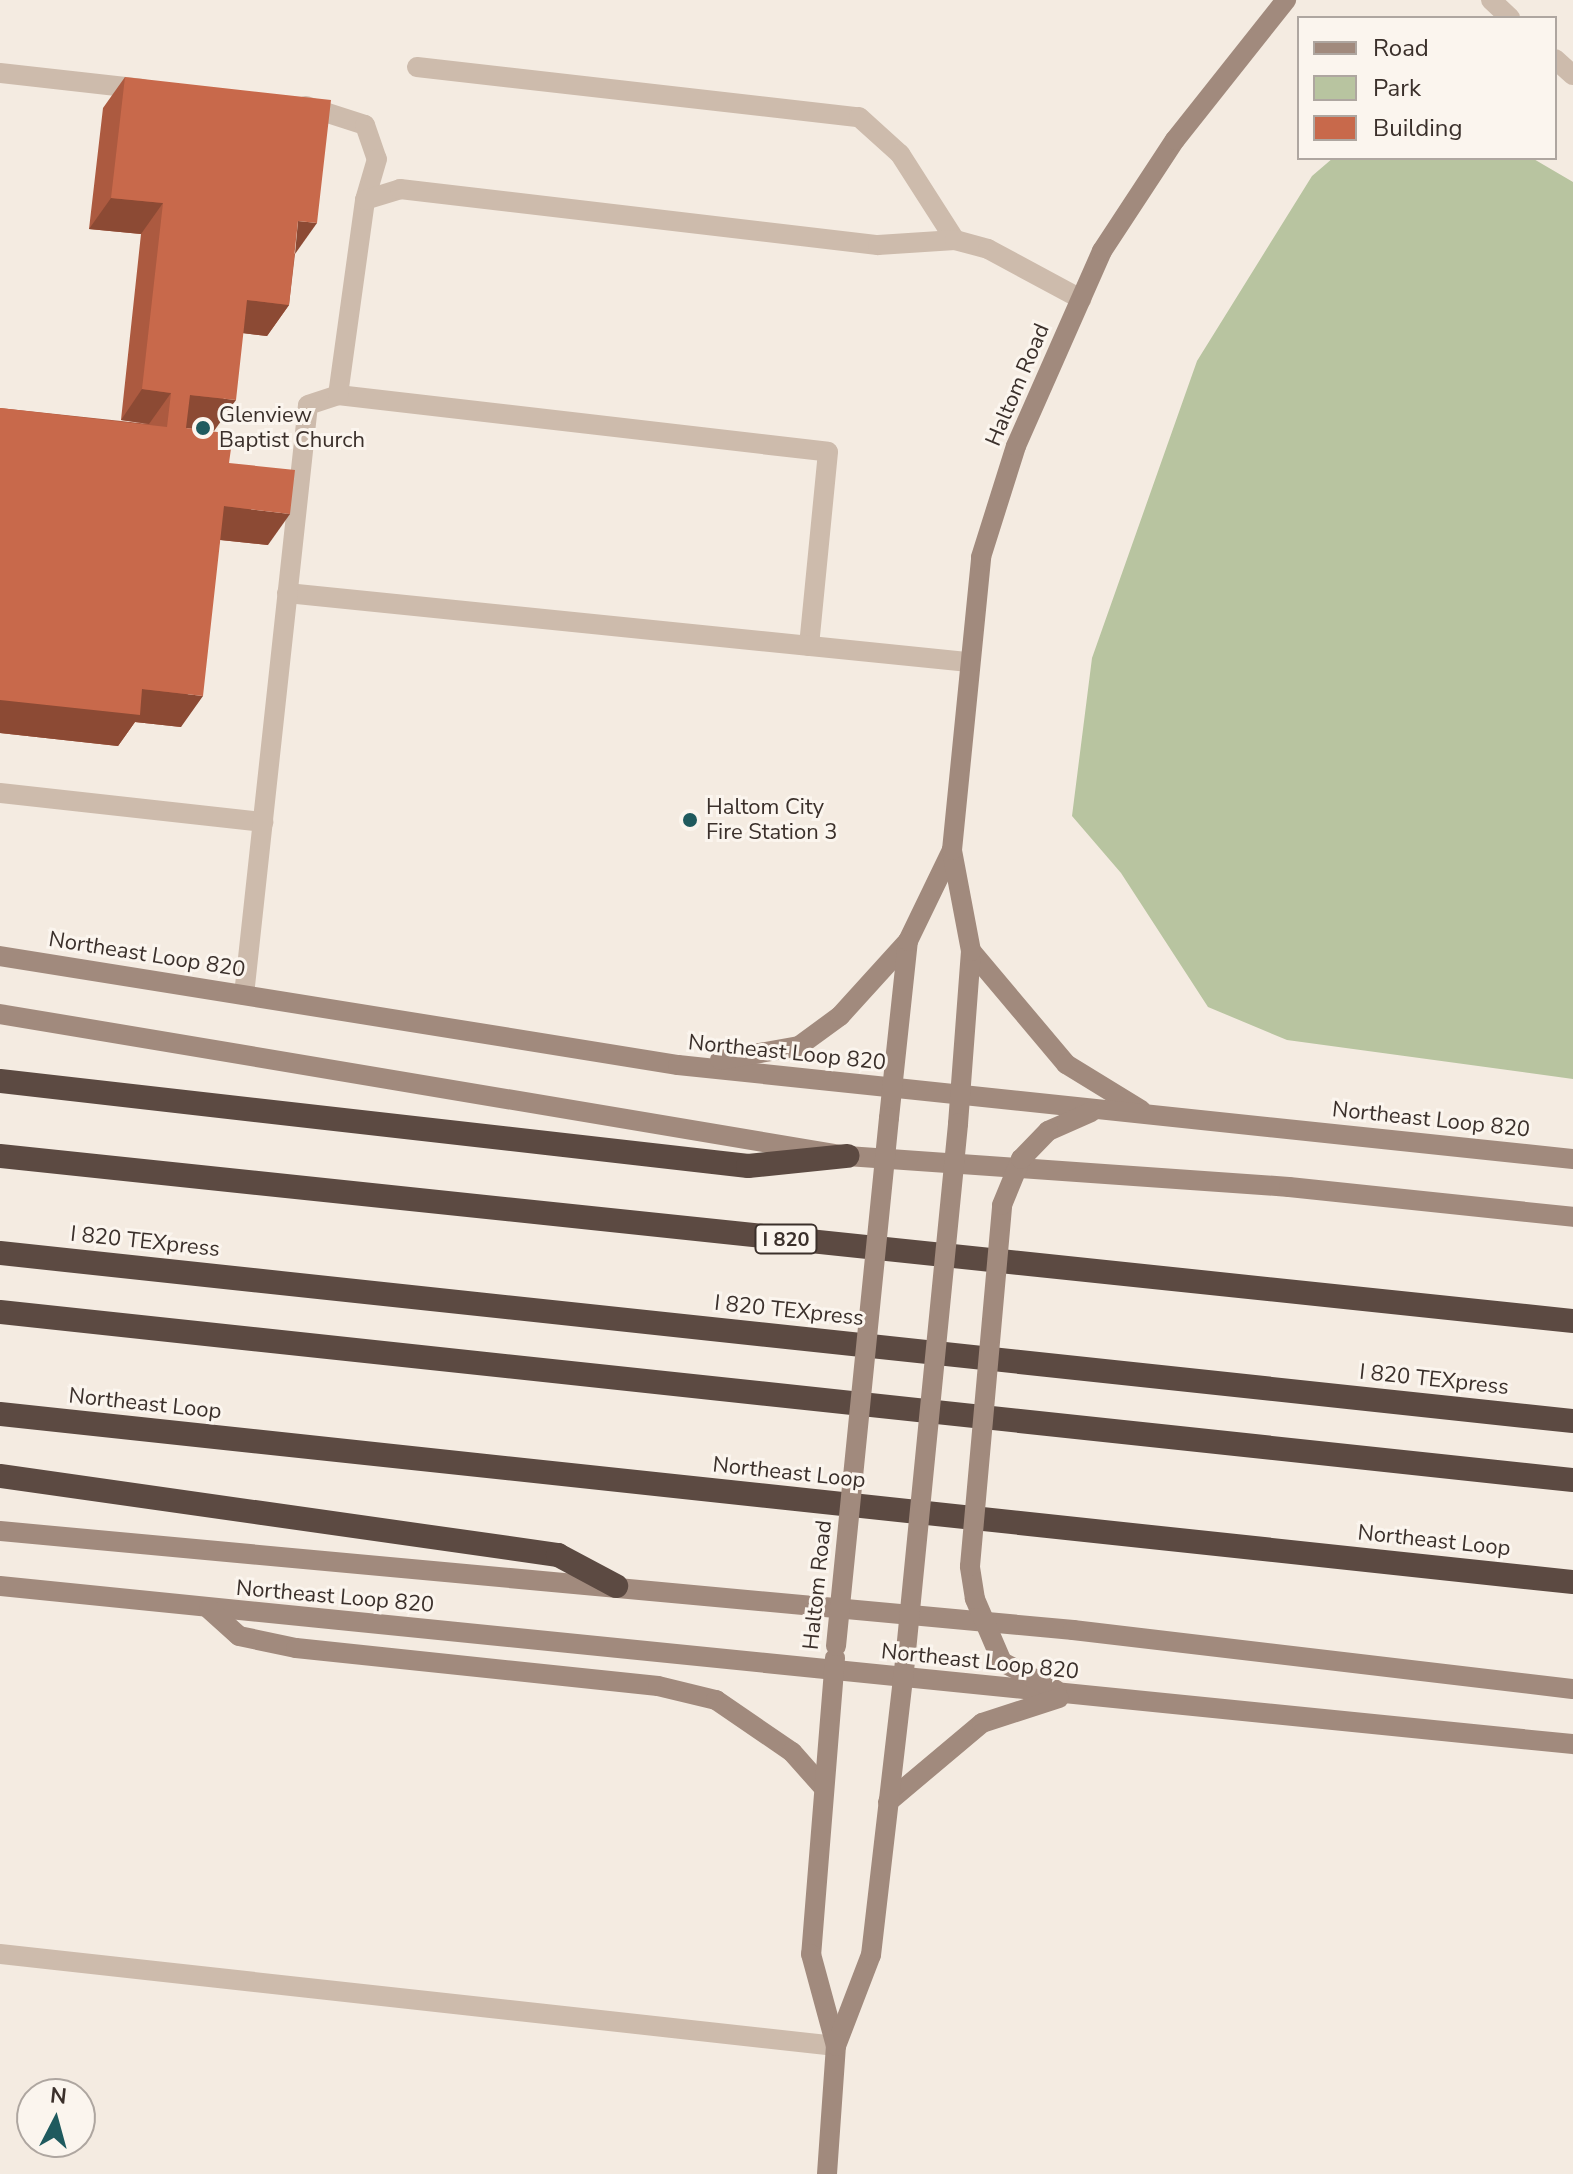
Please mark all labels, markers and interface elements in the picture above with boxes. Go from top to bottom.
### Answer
legend [1297,16,1557,160]
text: Road [1373,32,1429,64]
text: Park [1373,72,1421,104]
text: Building [1373,112,1463,144]
street label: Haltom Road [980,320,1056,450]
place label: Glenview Baptist Church [219,402,365,454]
marker: Glenview Baptist Church [194,419,212,437]
place label: Haltom City Fire Station 3 [706,794,837,846]
marker: Haltom City Fire Station 3 [681,811,699,829]
street label: Northeast Loop 820 [47,926,247,984]
street label: Northeast Loop 820 [687,1029,887,1077]
street label: Northeast Loop 820 [1331,1096,1531,1144]
street label: I 820 TEXpress [69,1221,221,1263]
road number: I 820 [754,1223,818,1255]
street label: I 820 TEXpress [713,1290,865,1332]
street label: I 820 TEXpress [1358,1359,1510,1401]
street label: Northeast Loop [67,1383,223,1425]
street label: Northeast Loop [711,1452,867,1494]
street label: Haltom Road [798,1519,838,1651]
street label: Northeast Loop [1356,1520,1512,1562]
street label: Northeast Loop 820 [235,1575,435,1619]
street label: Northeast Loop 820 [880,1638,1080,1686]
north arrow [16,2078,96,2158]
text: N [49,2080,68,2112]

